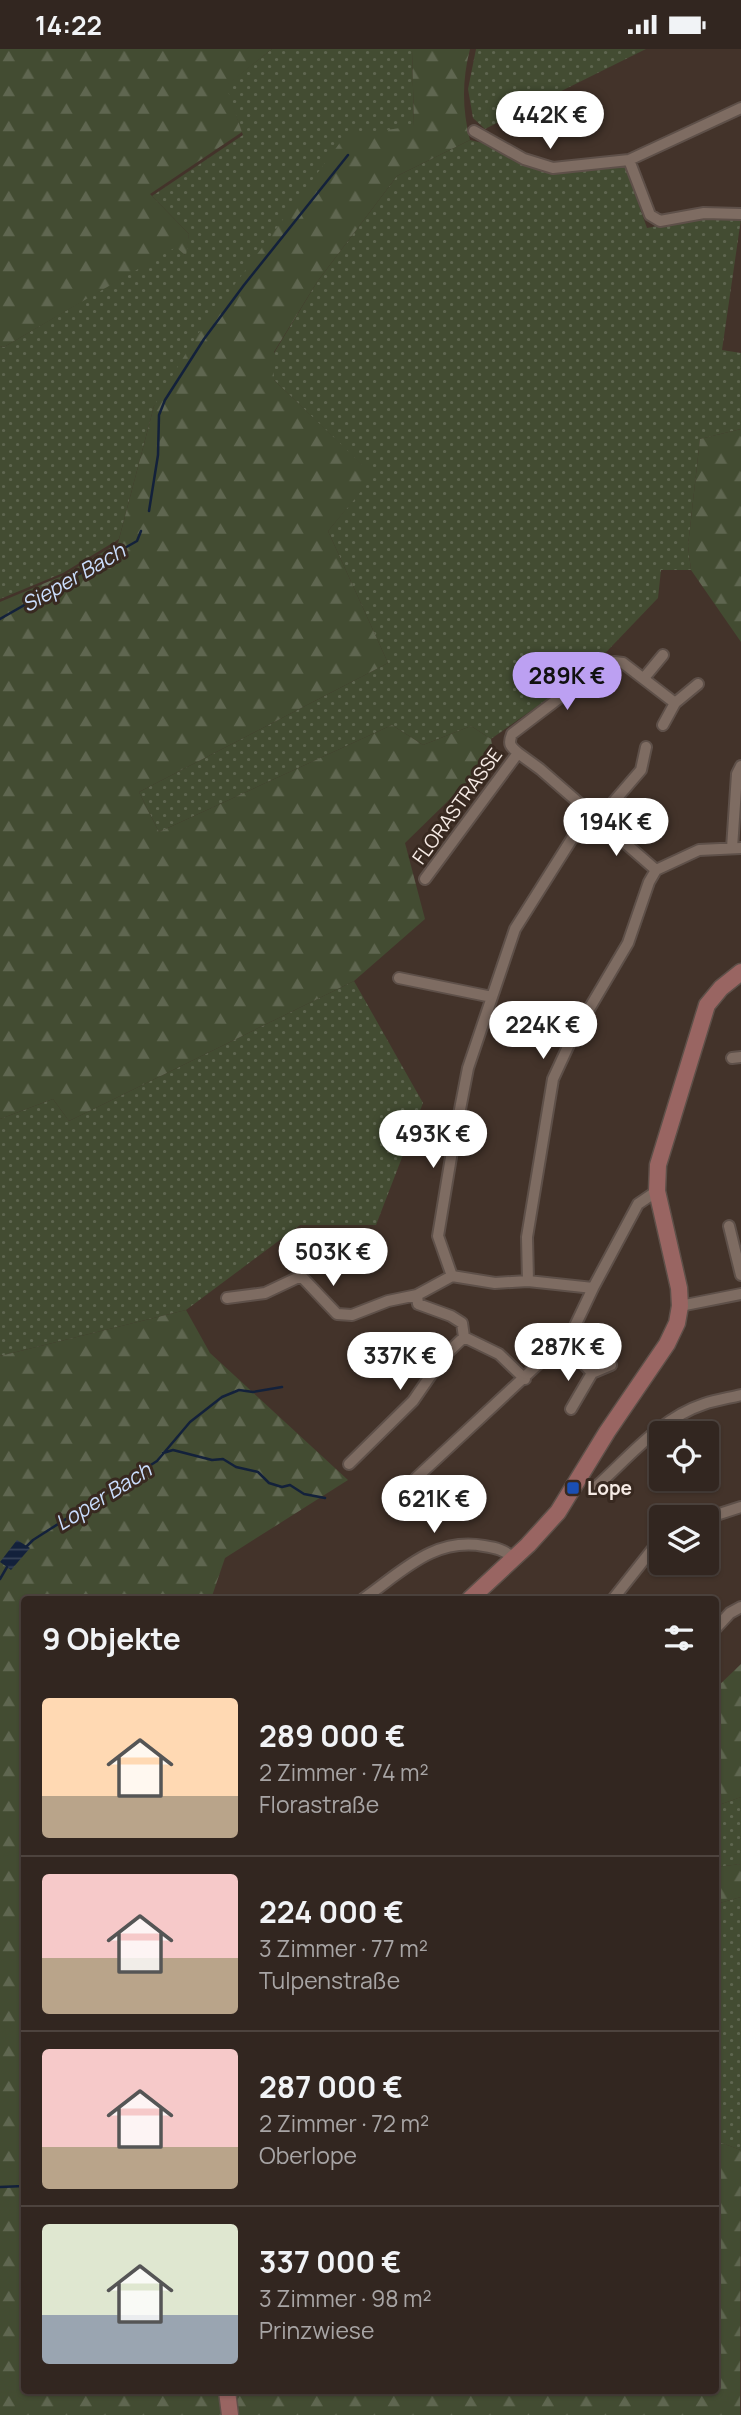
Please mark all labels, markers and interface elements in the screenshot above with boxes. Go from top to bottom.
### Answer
text: 14:22 [35,7,102,43]
pin: 442K € [493,91,607,151]
text: 442K € [512,98,588,130]
water label: Sieper Bach [16,535,131,618]
pin: 289K € [510,653,624,712]
text: 289K € [529,659,605,691]
street label: FLORASTRASSE [406,743,508,869]
pin: 194K € [559,799,673,858]
text: 194K € [579,805,653,837]
pin: 224K € [486,1002,600,1061]
text: 224K € [505,1008,581,1040]
pin: 493K € [376,1111,490,1170]
text: 493K € [395,1117,471,1149]
pin: 503K € [276,1229,390,1288]
text: 503K € [295,1235,371,1267]
pin: 287K € [511,1323,625,1383]
text: 287K € [531,1330,605,1362]
pin: 337K € [343,1333,457,1392]
text: 337K € [363,1339,437,1371]
map controls [649,1421,719,1575]
button: locate [649,1421,719,1491]
water label: Loper Bach [50,1455,158,1537]
pin: 621K € [377,1475,491,1535]
place label: Lope [587,1475,632,1501]
marker: Lope [565,1480,581,1496]
text: 621K € [398,1482,470,1514]
button: layers [649,1505,719,1575]
text: 9 Objekte [42,1618,181,1659]
icon: filters [660,1619,698,1657]
text: 289 000 € [259,1715,406,1756]
icon: home [98,1726,182,1810]
text: 2 Zimmer · 74 m² [259,1756,429,1788]
text: Florastraße [259,1788,379,1820]
text: 224 000 € [259,1891,404,1932]
icon: home [98,1902,182,1986]
text: 3 Zimmer · 77 m² [259,1932,428,1964]
text: Tulpenstraße [259,1964,400,1996]
text: 287 000 € [259,2066,403,2107]
icon: home [98,2077,182,2161]
text: 2 Zimmer · 72 m² [259,2107,429,2139]
text: Oberlope [259,2139,357,2171]
text: 337 000 € [259,2241,402,2282]
icon: home [98,2252,182,2336]
text: 3 Zimmer · 98 m² [259,2282,432,2314]
text: Prinzwiese [259,2314,374,2346]

